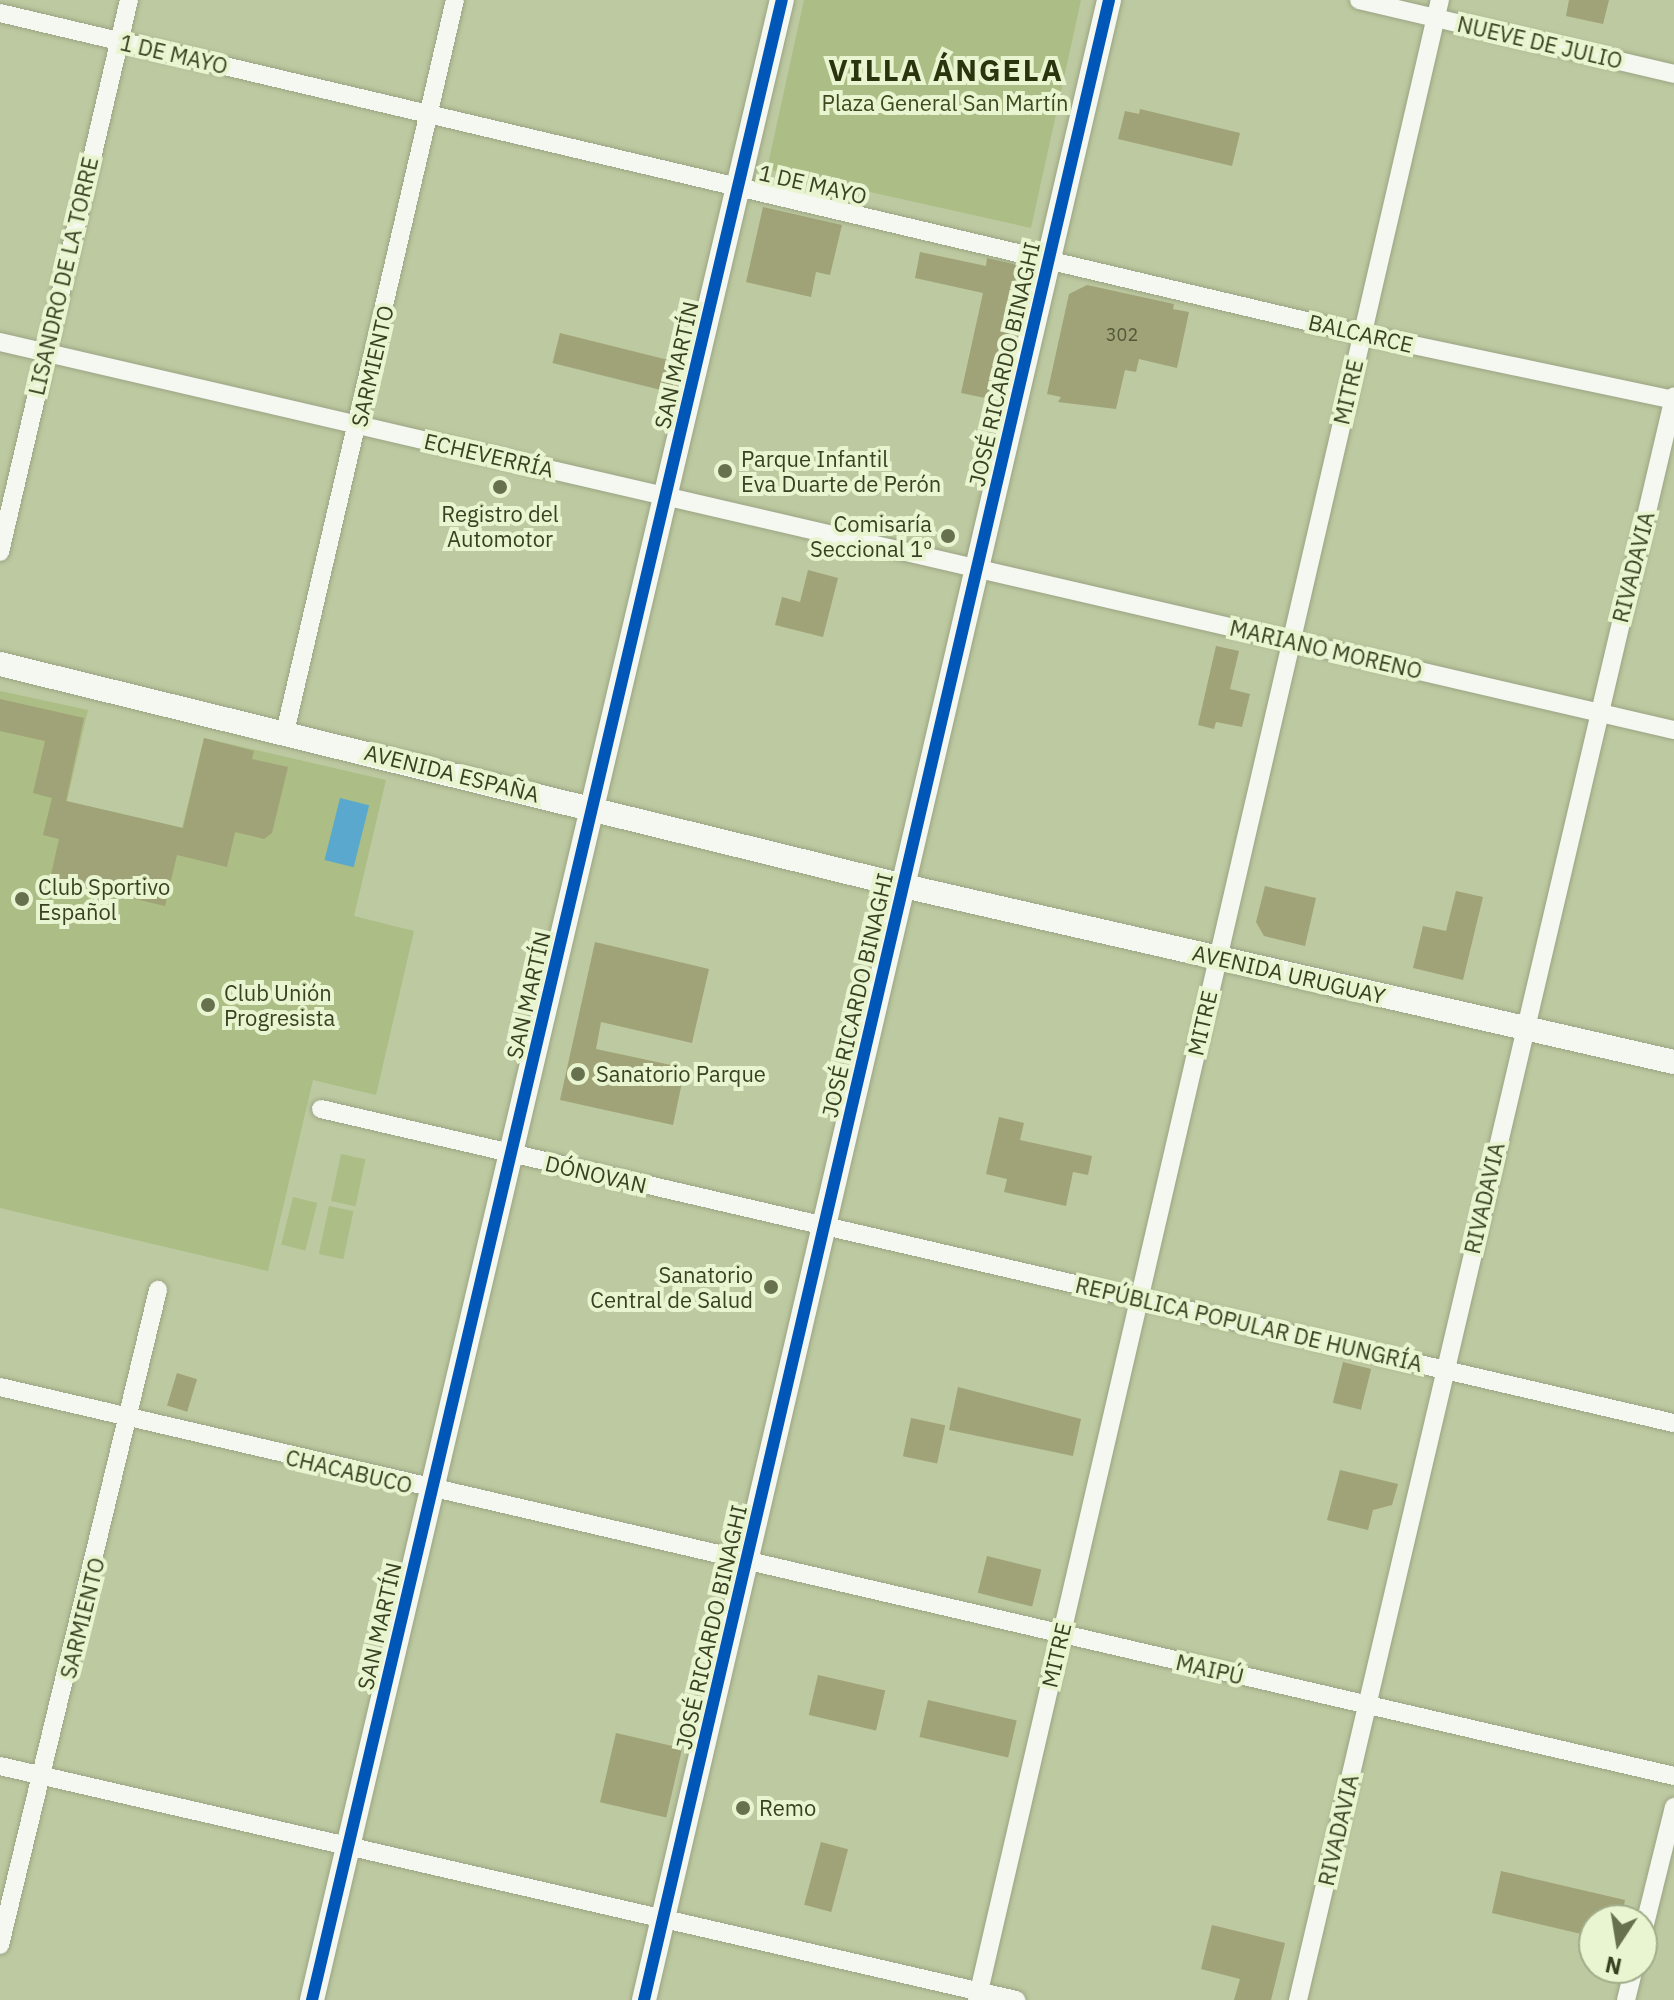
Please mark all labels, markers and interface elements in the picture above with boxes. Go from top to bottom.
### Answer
street label: NUEVE DE JULIO [1455,10,1625,74]
street label: 1 DE MAYO [117,29,231,79]
district label: VILLA ÁNGELA [828,52,1064,88]
park label: Plaza General San Martín [822,90,1068,116]
street label: LISANDRO DE LA TORRE [23,154,103,398]
street label: 1 DE MAYO [756,159,870,209]
street label: JOSÉ RICARDO BINAGHI [963,239,1045,489]
street label: SAN MARTÍN [649,299,703,431]
street label: SARMIENTO [345,303,399,429]
street label: BALCARCE [1306,308,1416,358]
house number: 302 [1106,324,1138,346]
street label: MITRE [1328,357,1368,427]
street label: ECHEVERRÍA [422,427,556,483]
place label: Parque Infantil Eva Duarte de Perón [741,445,941,496]
marker: Parque Infantil Eva Duarte de Perón [716,462,734,480]
marker: Registro del Automotor [491,478,509,496]
place label: Registro del Automotor [441,500,559,552]
street label: RIVADAVIA [1606,509,1660,625]
place label: Comisaría Seccional 1º [810,510,932,562]
marker: Comisaría Seccional 1º [939,527,957,545]
street label: MARIANO MORENO [1227,614,1425,684]
street label: AVENIDA ESPAÑA [362,739,542,807]
street label: JOSÉ RICARDO BINAGHI [816,870,898,1120]
place label: Club Sportivo Español [38,873,170,924]
marker: Club Sportivo Español [13,890,31,908]
street label: SAN MARTÍN [501,929,555,1061]
street label: AVENIDA URUGUAY [1190,939,1388,1009]
place label: Club Unión Progresista [224,979,335,1030]
street label: MITRE [1182,988,1222,1058]
marker: Club Unión Progresista [199,996,217,1014]
place label: Sanatorio Parque [596,1061,766,1087]
marker: Sanatorio Parque [567,1063,589,1085]
street label: RIVADAVIA [1458,1140,1510,1256]
street label: DÓNOVAN [543,1150,649,1198]
place label: Sanatorio Central de Salud [590,1261,753,1312]
street label: REPÚBLICA POPULAR DE HUNGRÍA [1073,1271,1425,1377]
marker: Sanatorio Central de Salud [760,1276,782,1298]
street label: CHACABUCO [283,1444,415,1498]
street label: JOSÉ RICARDO BINAGHI [670,1502,752,1752]
street label: SARMIENTO [54,1555,110,1681]
street label: SAN MARTÍN [352,1560,406,1692]
street label: MITRE [1036,1620,1076,1690]
street label: MAIPÚ [1173,1648,1247,1690]
street label: RIVADAVIA [1312,1772,1364,1888]
place label: Remo [759,1795,816,1821]
marker: Remo [734,1799,752,1817]
north arrow [1578,1904,1658,1984]
text: N [1603,1950,1624,1982]

